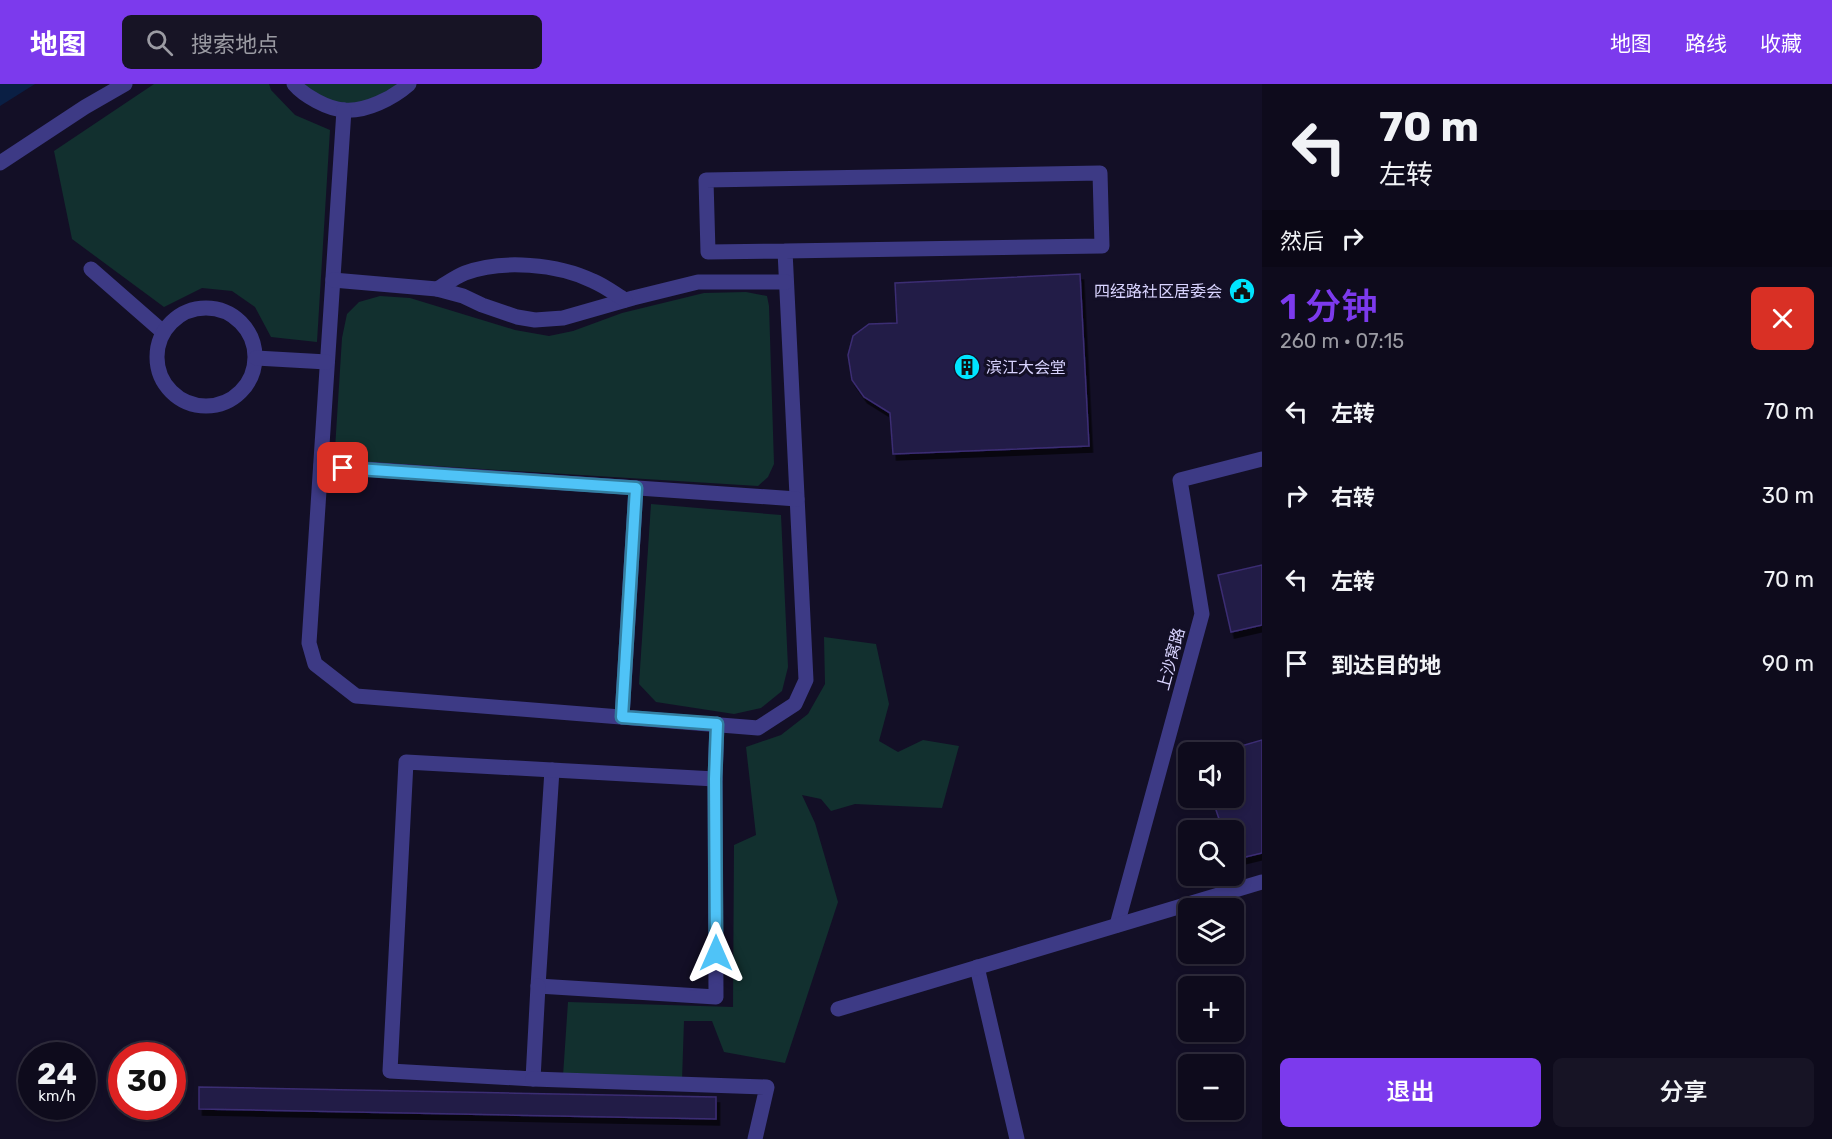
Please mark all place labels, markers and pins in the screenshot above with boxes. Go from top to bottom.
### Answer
public building icon: 四经路社区居委会 [1227,276,1257,306]
place label: 四经路社区居委会 [1094,282,1222,301]
building icon: 滨江大会堂 [952,352,982,382]
place label: 滨江大会堂 [986,358,1066,377]
pin [317,442,368,493]

